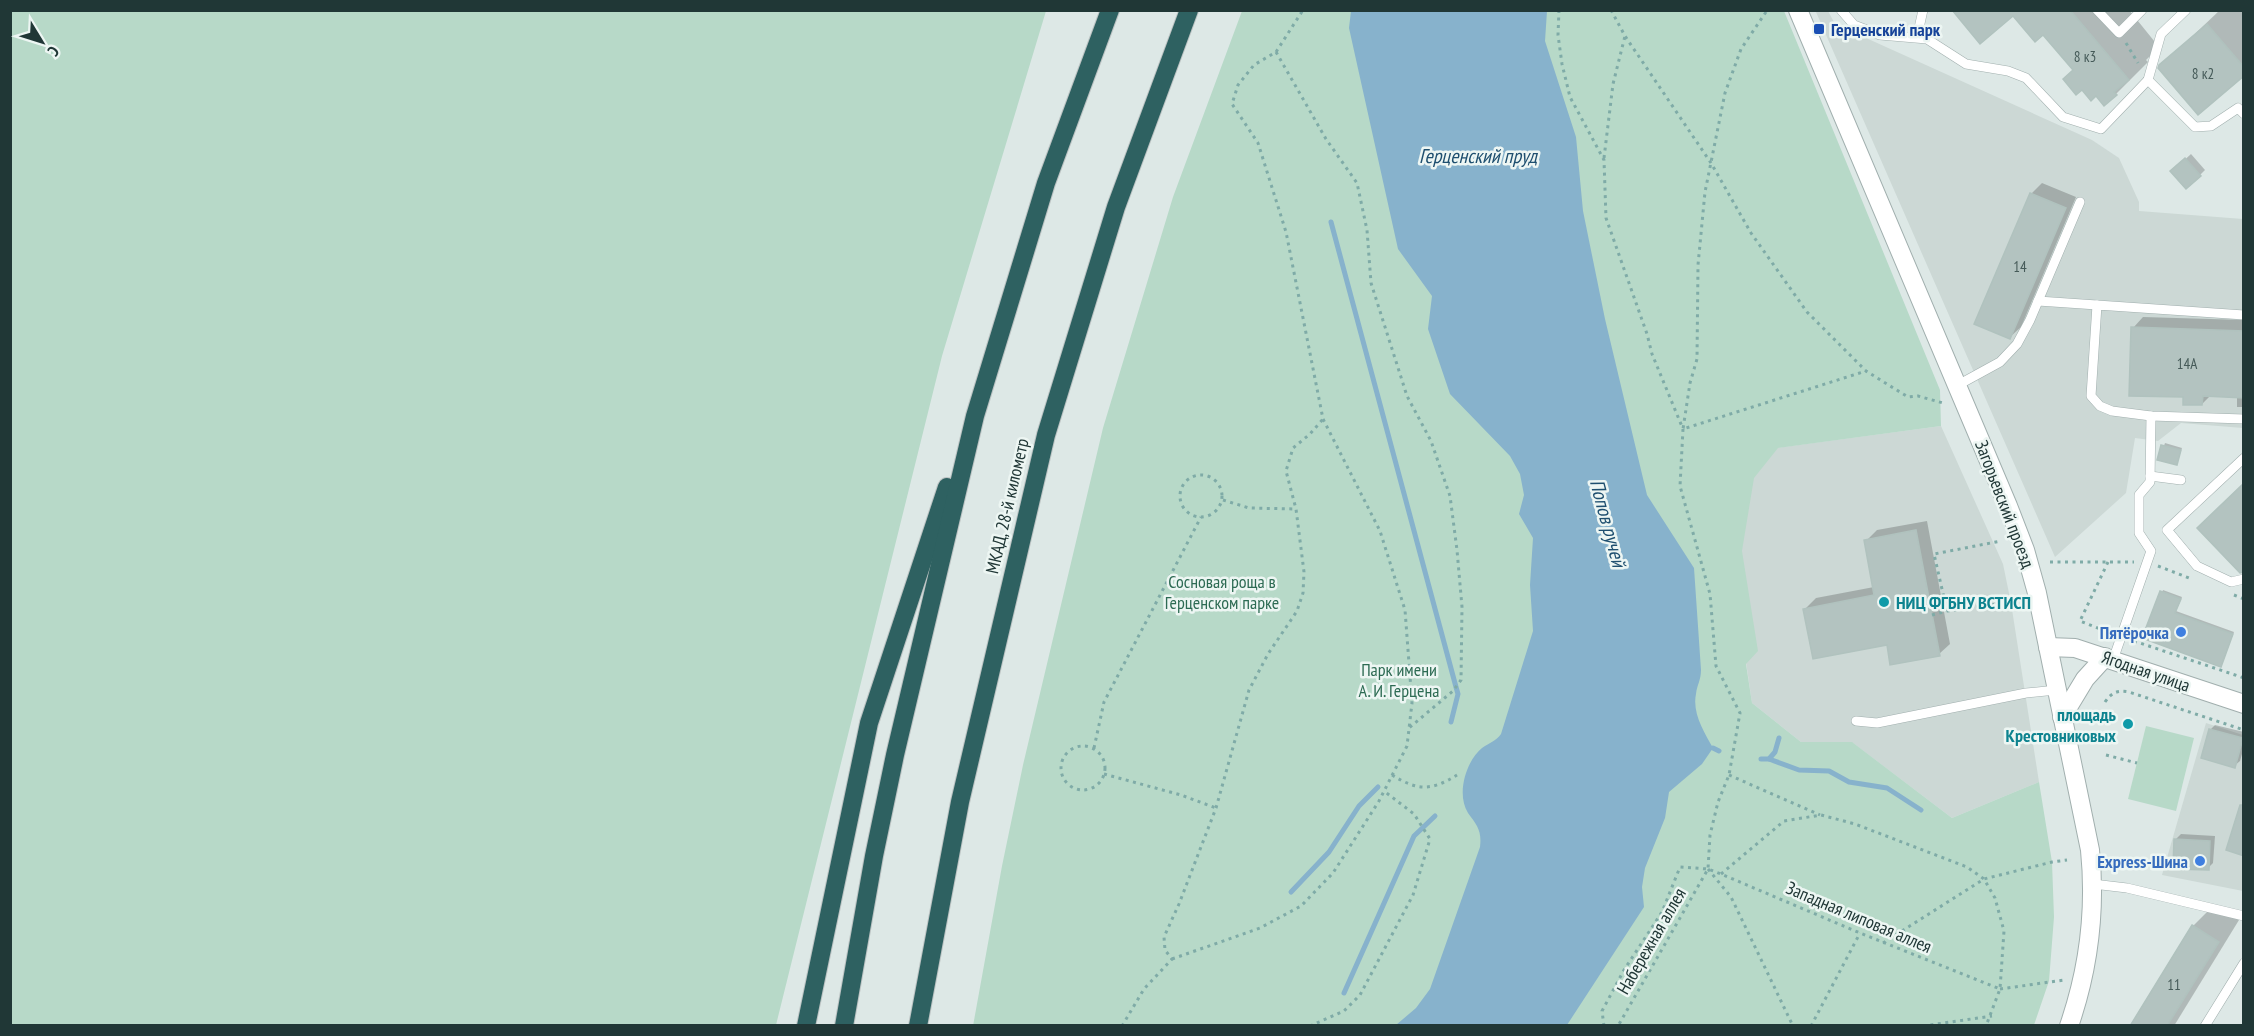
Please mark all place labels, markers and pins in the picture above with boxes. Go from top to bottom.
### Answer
place label: Герценский парк [1831,18,1941,41]
marker: Герценский парк [1812,22,1826,36]
place label: НИЦ ФГБНУ ВСТИСП [1896,591,2031,614]
marker: НИЦ ФГБНУ ВСТИСП [1877,595,1891,609]
place label: Пятёрочка [2100,621,2169,644]
marker: Пятёрочка [2174,625,2188,639]
place label: площадь Крестовниковых [2006,703,2117,747]
marker: площадь Крестовниковых [2121,717,2135,731]
place label: Express-Шина [2097,850,2188,873]
marker: Express-Шина [2193,854,2207,868]

